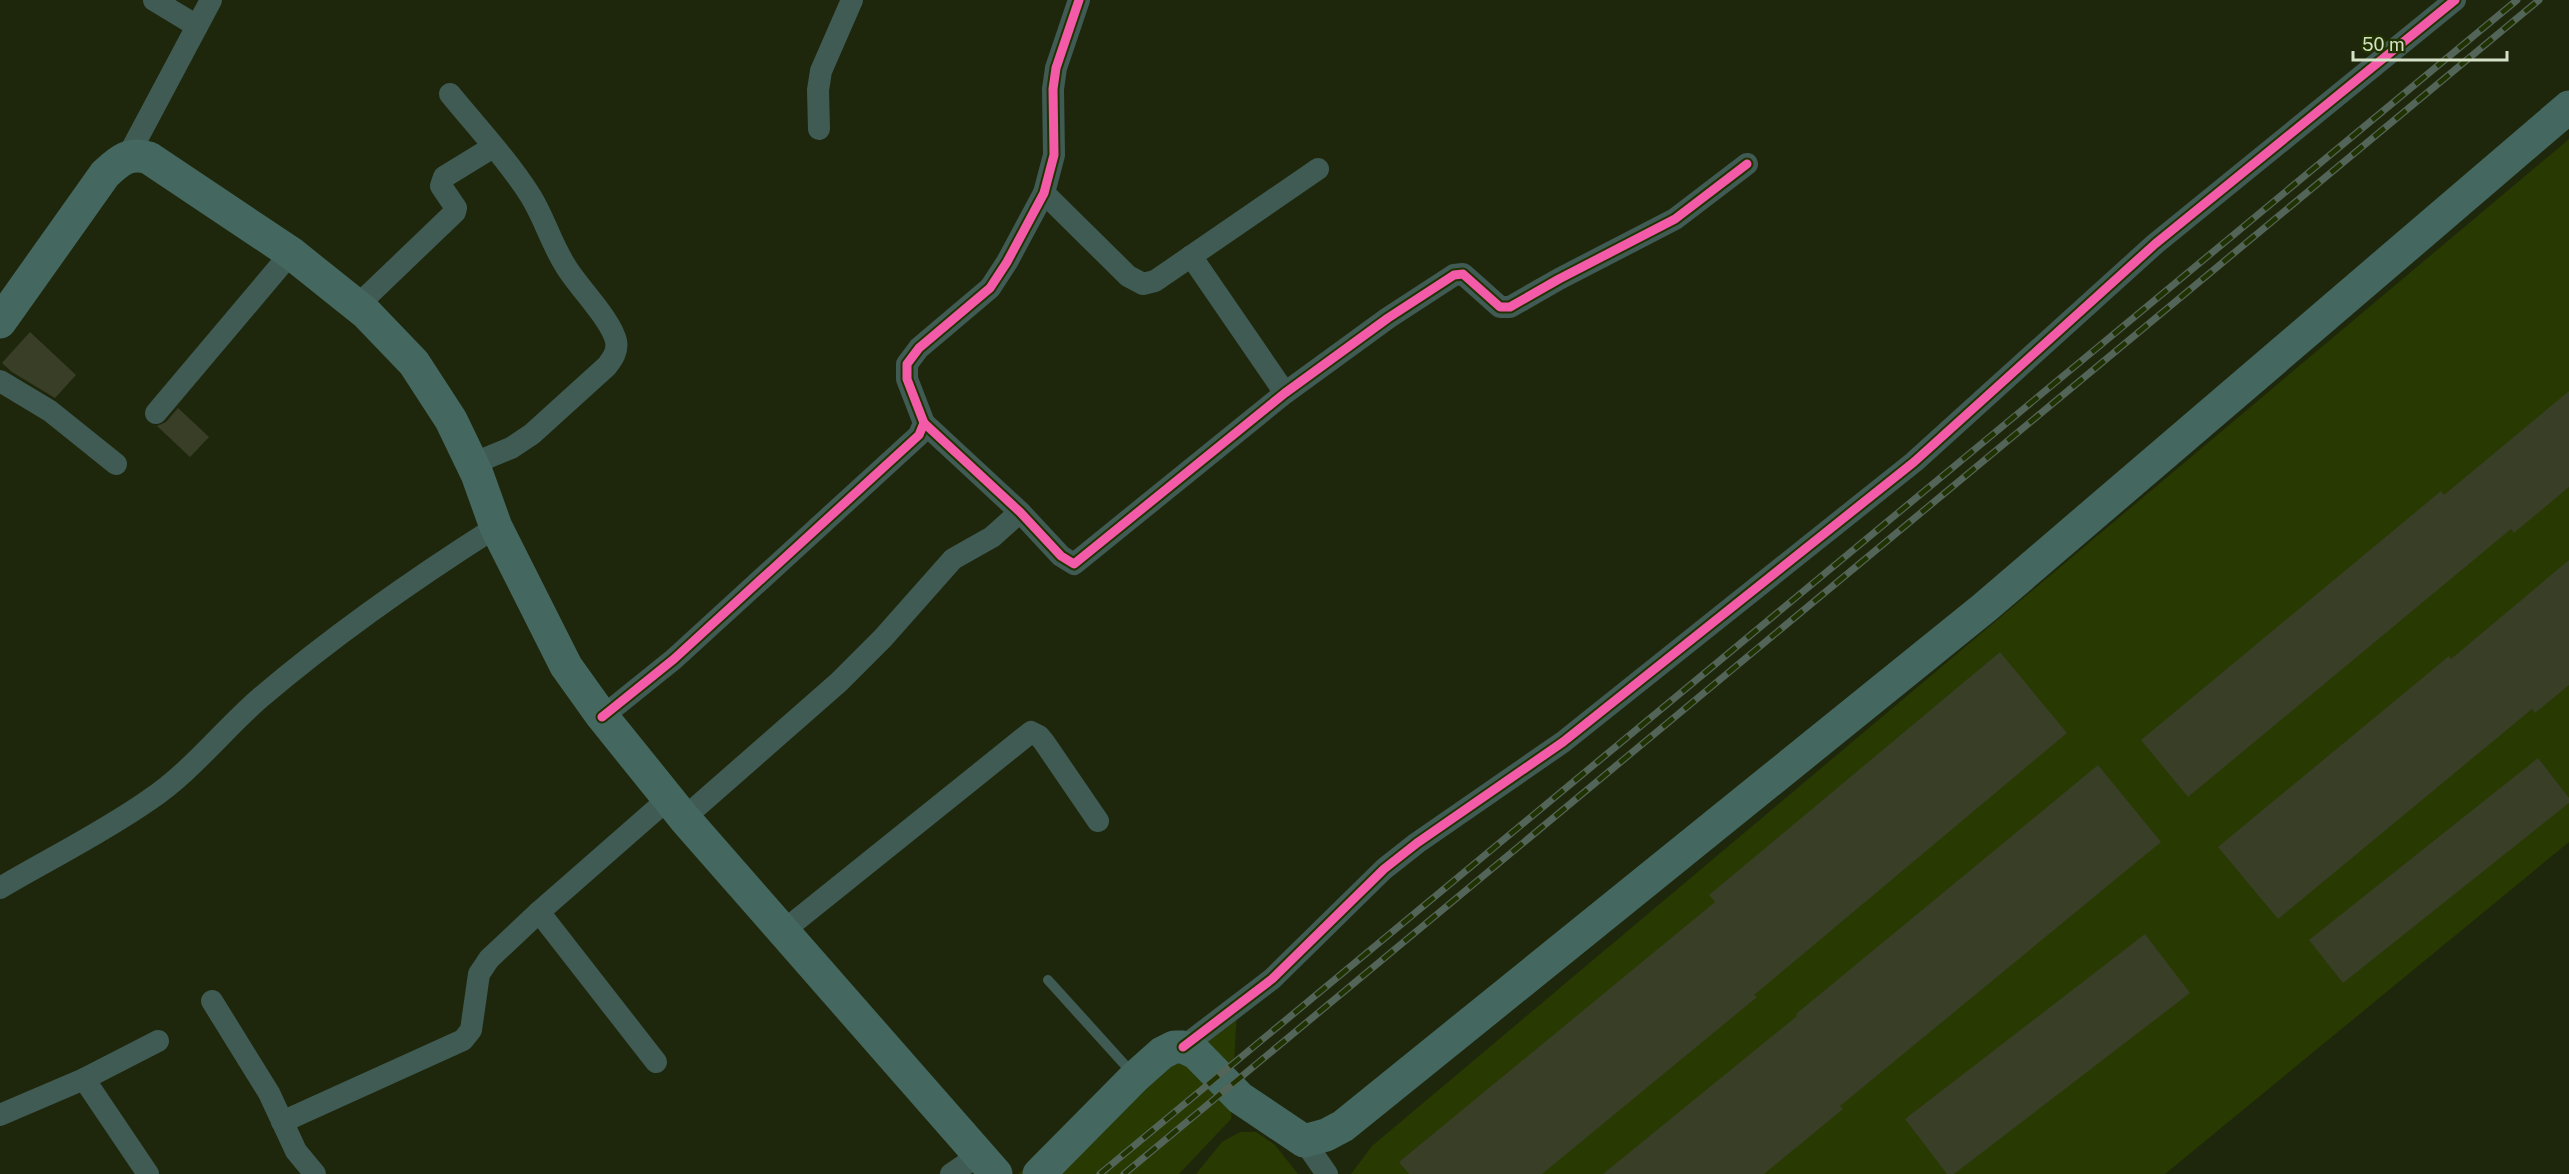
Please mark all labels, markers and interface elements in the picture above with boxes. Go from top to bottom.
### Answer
scale bar [2353,24,2508,62]
text: 50 m [2362,34,2405,55]

